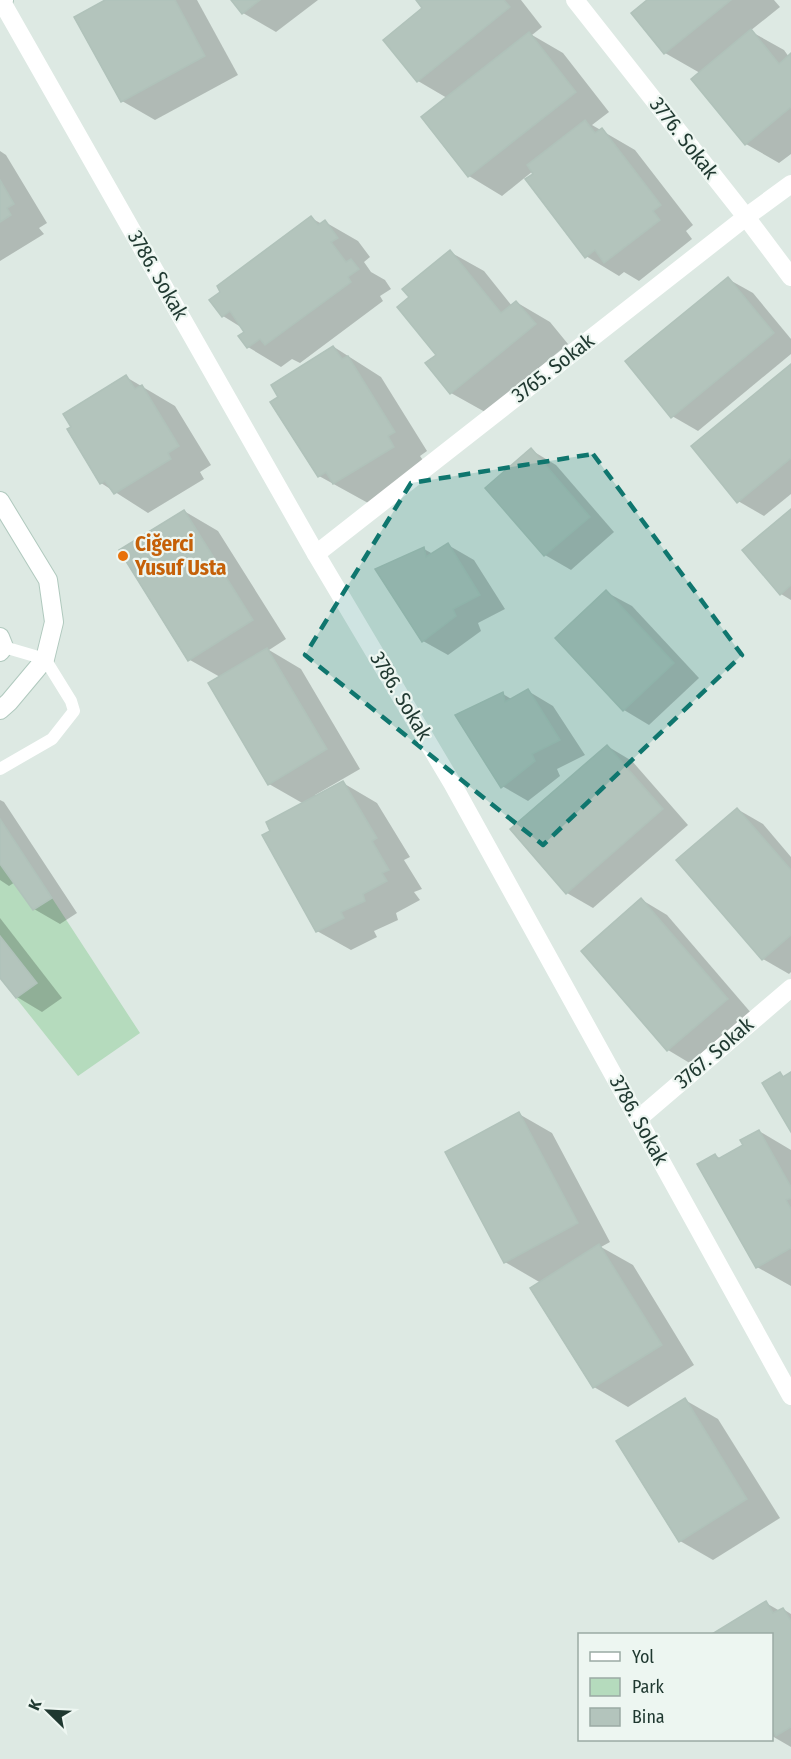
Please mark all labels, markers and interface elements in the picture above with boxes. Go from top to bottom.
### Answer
street label: 3776. Sokak [644,92,724,184]
street label: 3786. Sokak [122,226,194,324]
street label: 3765. Sokak [506,328,600,408]
place label: Ciğerci Yusuf Usta [134,531,227,581]
marker: Ciğerci Yusuf Usta [116,549,130,563]
street label: 3786. Sokak [364,647,438,745]
street label: 3767. Sokak [669,1011,759,1094]
street label: 3786. Sokak [604,1070,674,1170]
legend [578,1633,773,1741]
text: Yol [632,1646,654,1668]
text: Park [632,1676,665,1698]
north arrow [18,1681,78,1741]
text: K [24,1696,46,1713]
text: Bina [632,1706,665,1728]

